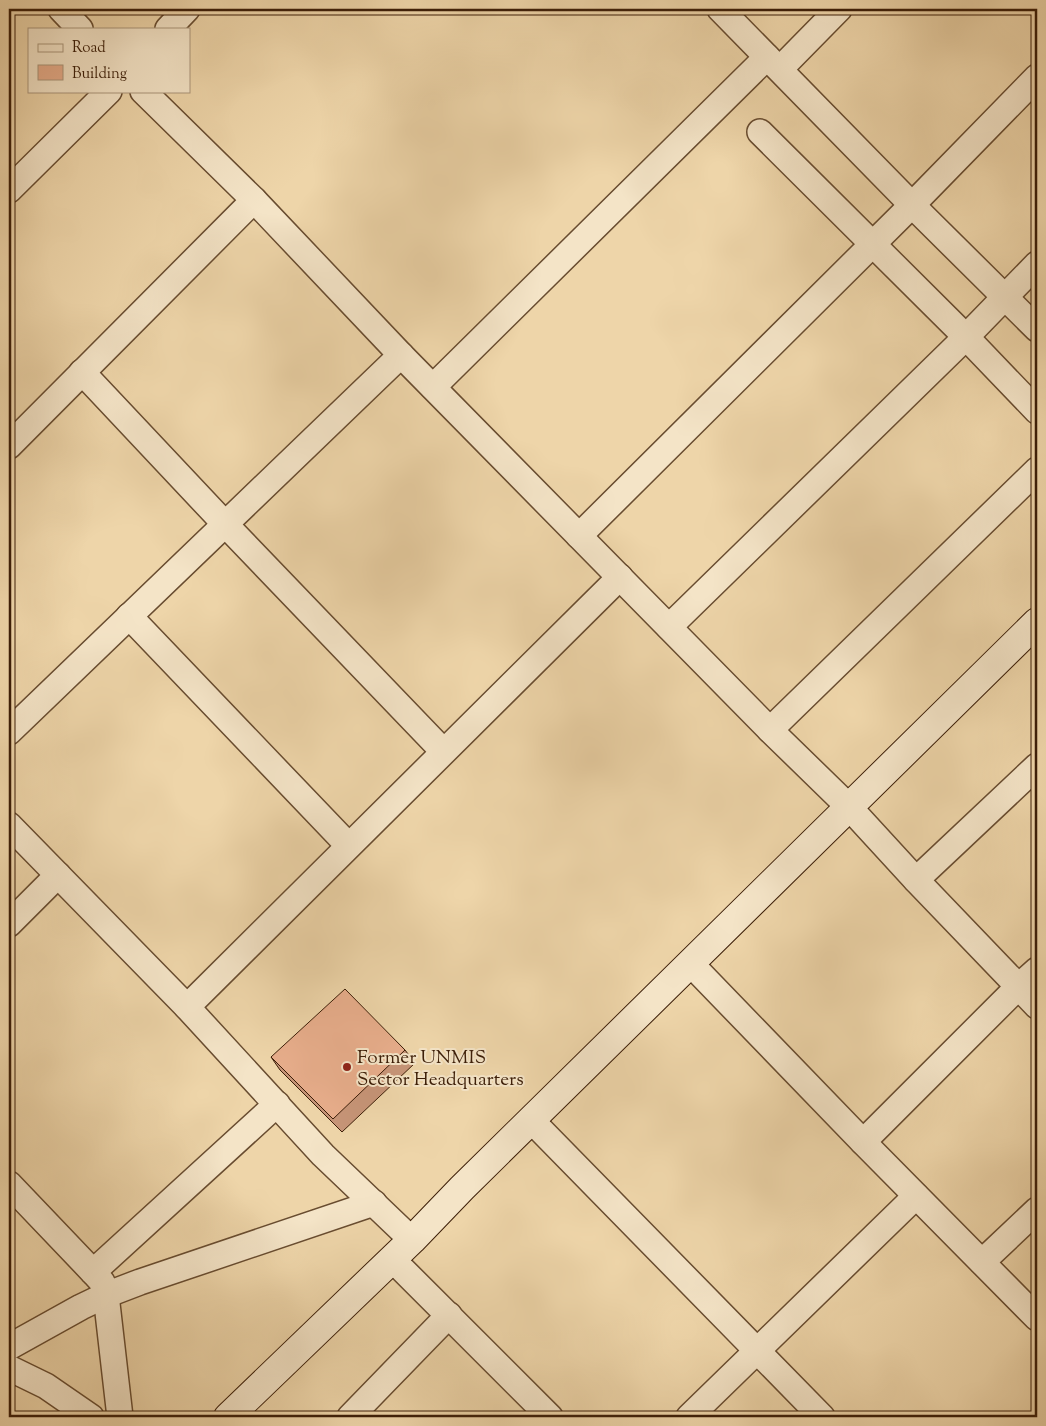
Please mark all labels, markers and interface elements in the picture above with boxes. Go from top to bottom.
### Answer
legend [28,28,190,92]
text: Road [72,38,106,59]
text: Building [72,64,127,85]
place label: Former UNMIS Sector Headquarters [357,1045,524,1094]
marker: Former UNMIS Sector Headquarters [341,1061,353,1073]

